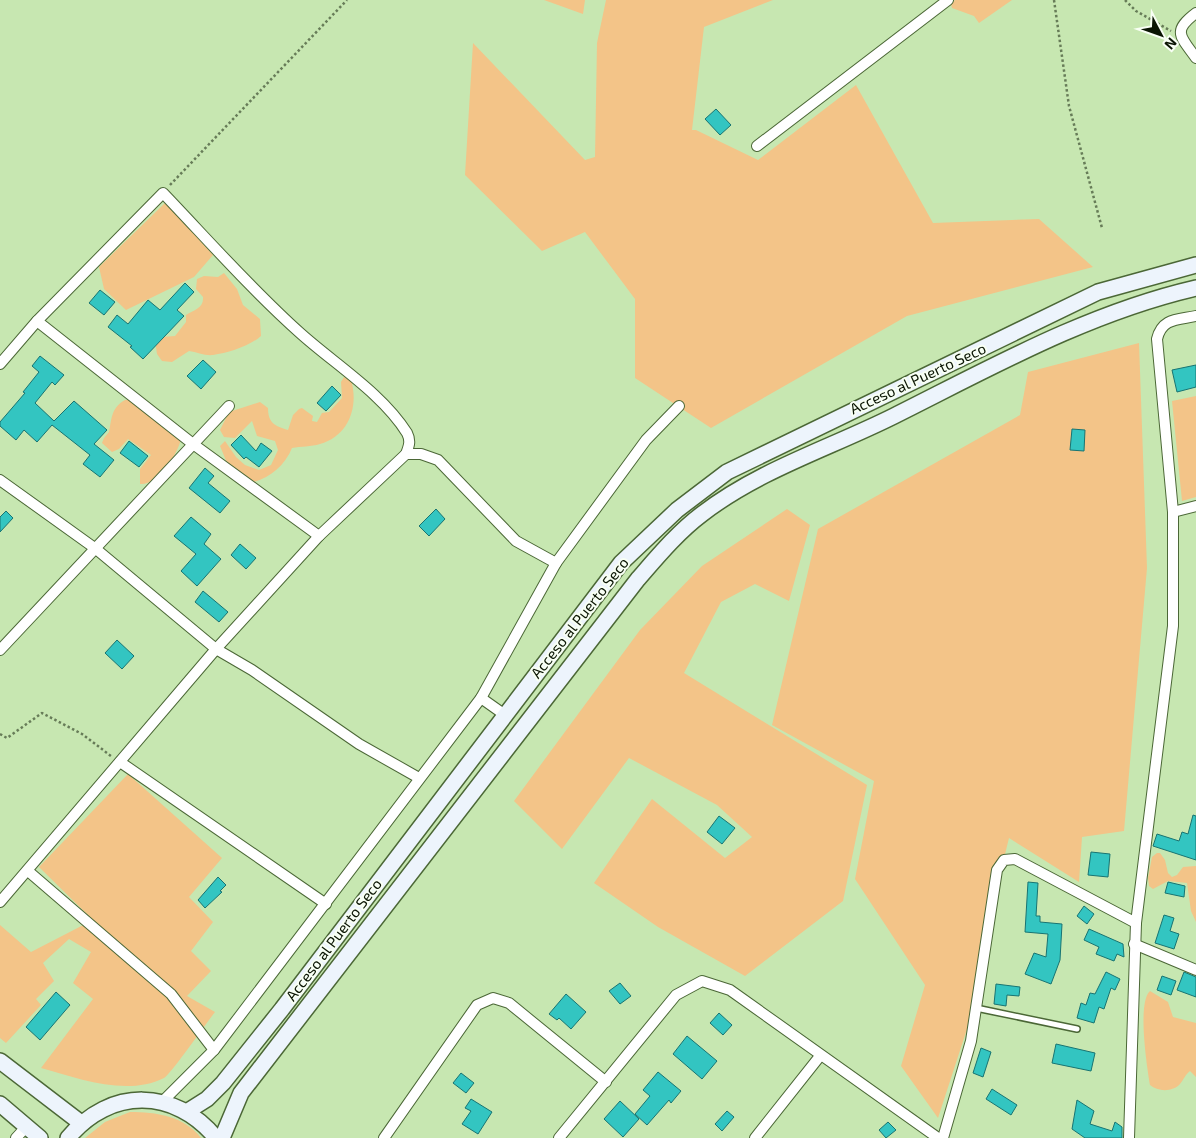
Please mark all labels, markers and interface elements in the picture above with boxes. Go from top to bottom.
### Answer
north arrow [1136,10,1186,60]
text: N [1161,34,1181,53]
street label: Acceso al Puerto Seco [847,339,989,418]
street label: Acceso al Puerto Seco [526,553,632,681]
street label: Acceso al Puerto Seco [281,875,385,1004]

